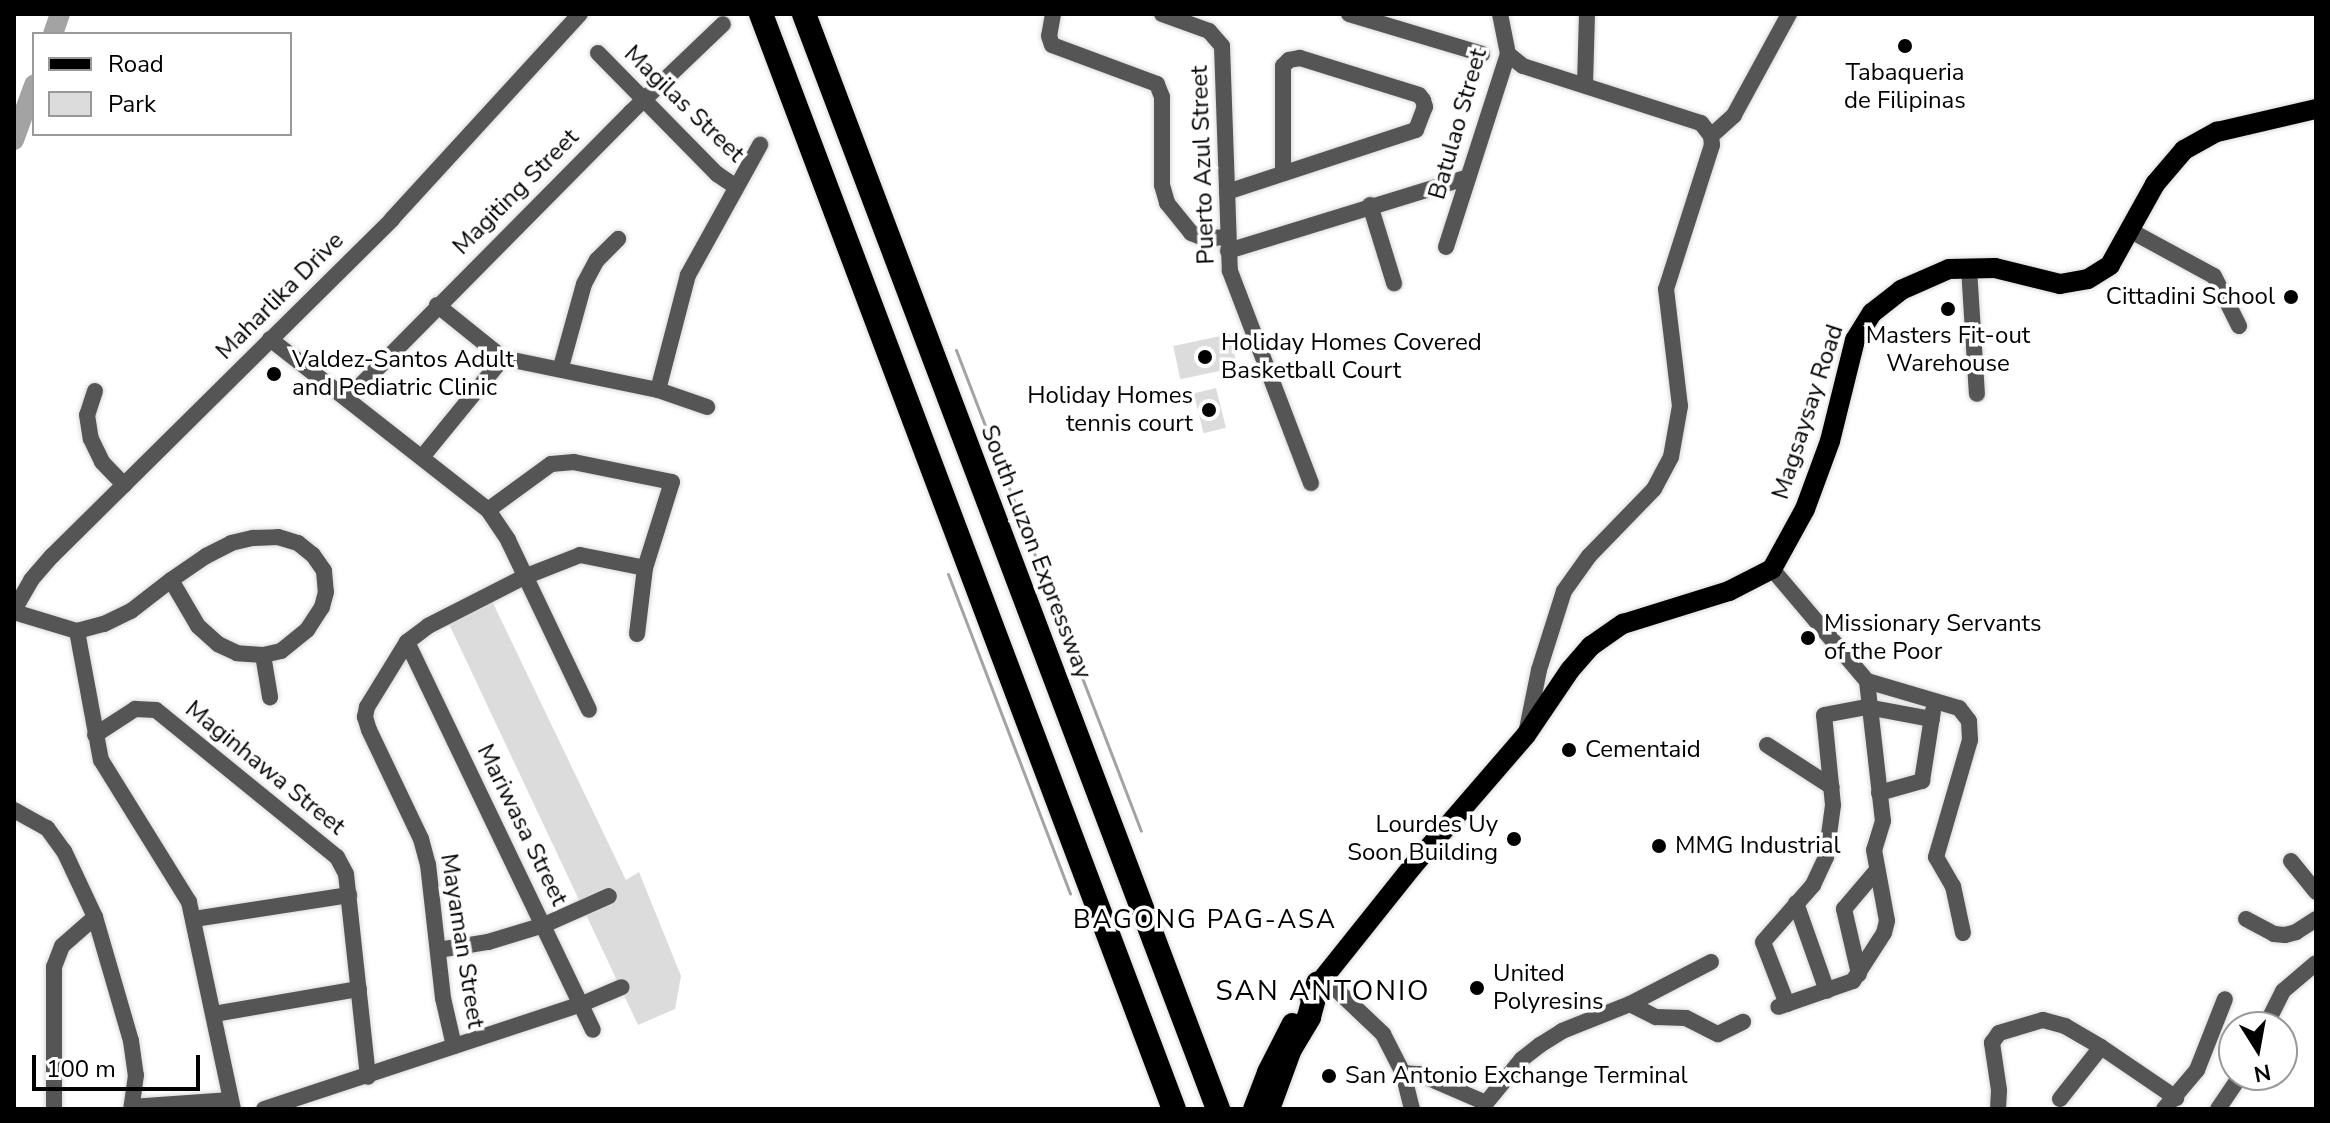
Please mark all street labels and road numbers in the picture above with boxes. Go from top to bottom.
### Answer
street label: Magilas Street [618,39,750,169]
street label: Batulao Street [1423,45,1493,203]
street label: Puerto Azul Street [1185,65,1221,265]
street label: Magiting Street [447,123,585,261]
street label: Maharlika Drive [210,226,350,366]
street label: Magsaysay Road [1766,321,1850,503]
street label: South Luzon Expressway [974,421,1098,683]
street label: Maginhawa Street [179,695,351,841]
street label: Mariwasa Street [470,740,574,910]
street label: Mayaman Street [434,852,490,1030]

